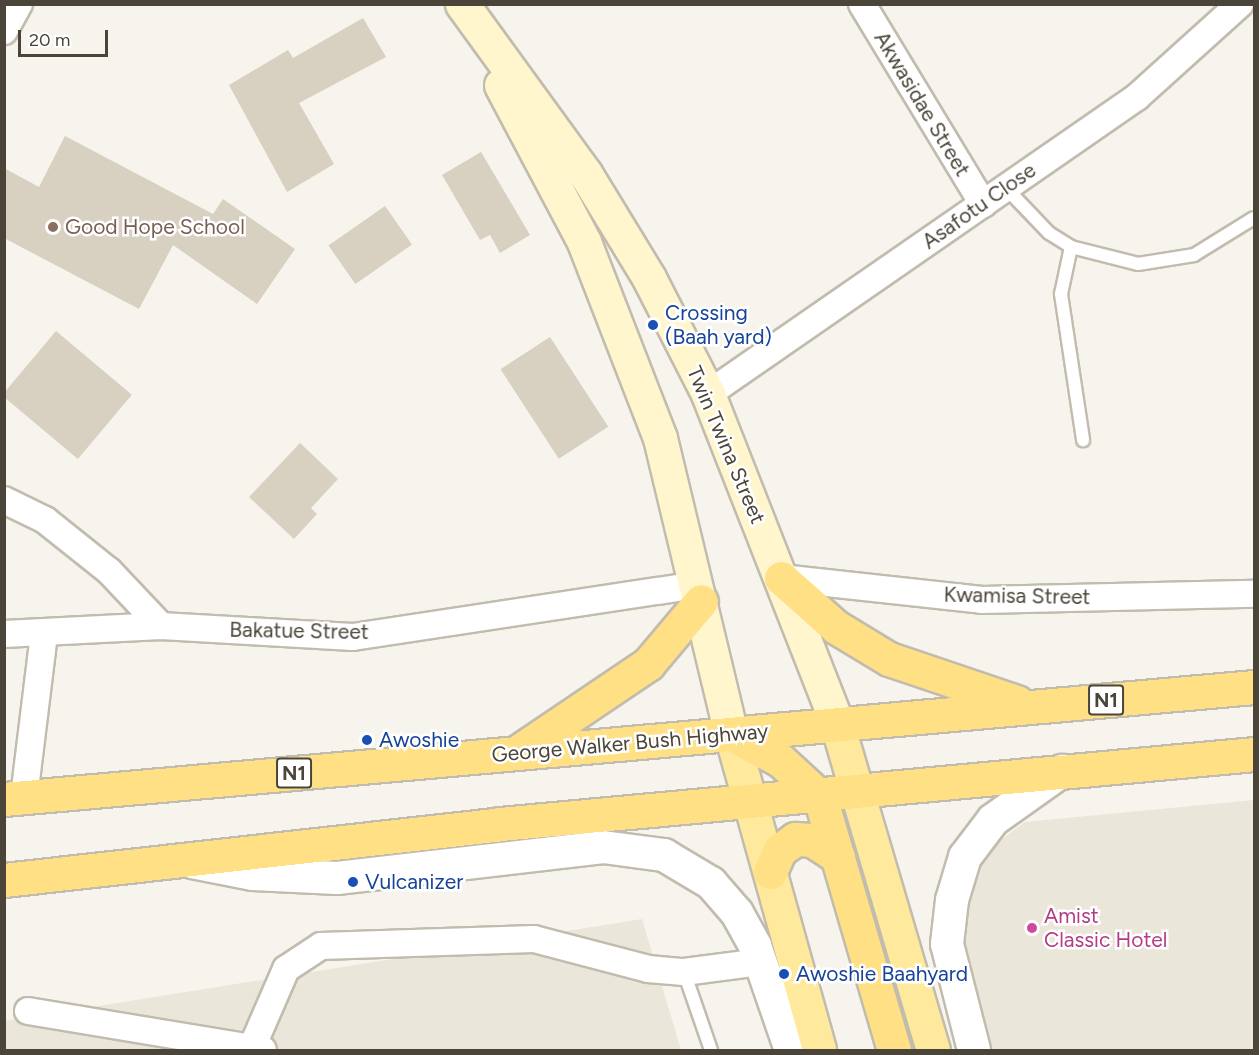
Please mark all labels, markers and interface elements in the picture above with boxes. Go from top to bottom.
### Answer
scale bar [21,18,111,56]
street label: Akwasidae Street [869,27,975,181]
text: 20 m [29,29,70,51]
street label: Asafotu Close [917,158,1041,254]
place label: Good Hope School [65,214,245,240]
marker: Good Hope School [46,220,60,234]
place label: Crossing (Baah yard) [665,300,772,350]
marker: Crossing (Baah yard) [646,318,660,332]
street label: Twin Twina Street [681,362,771,528]
street label: Kwamisa Street [943,582,1091,610]
street label: Bakatue Street [229,617,369,645]
road number: N1 [1088,683,1124,717]
street label: George Walker Bush Highway [491,718,769,768]
place label: Awoshie [379,727,459,753]
marker: Awoshie [360,733,374,747]
road number: N1 [276,756,312,790]
place label: Vulcanizer [365,869,463,895]
marker: Vulcanizer [346,875,360,889]
place label: Amist Classic Hotel [1044,903,1167,953]
marker: Amist Classic Hotel [1025,921,1039,935]
place label: Awoshie Baahyard [796,961,968,987]
marker: Awoshie Baahyard [777,967,791,981]

